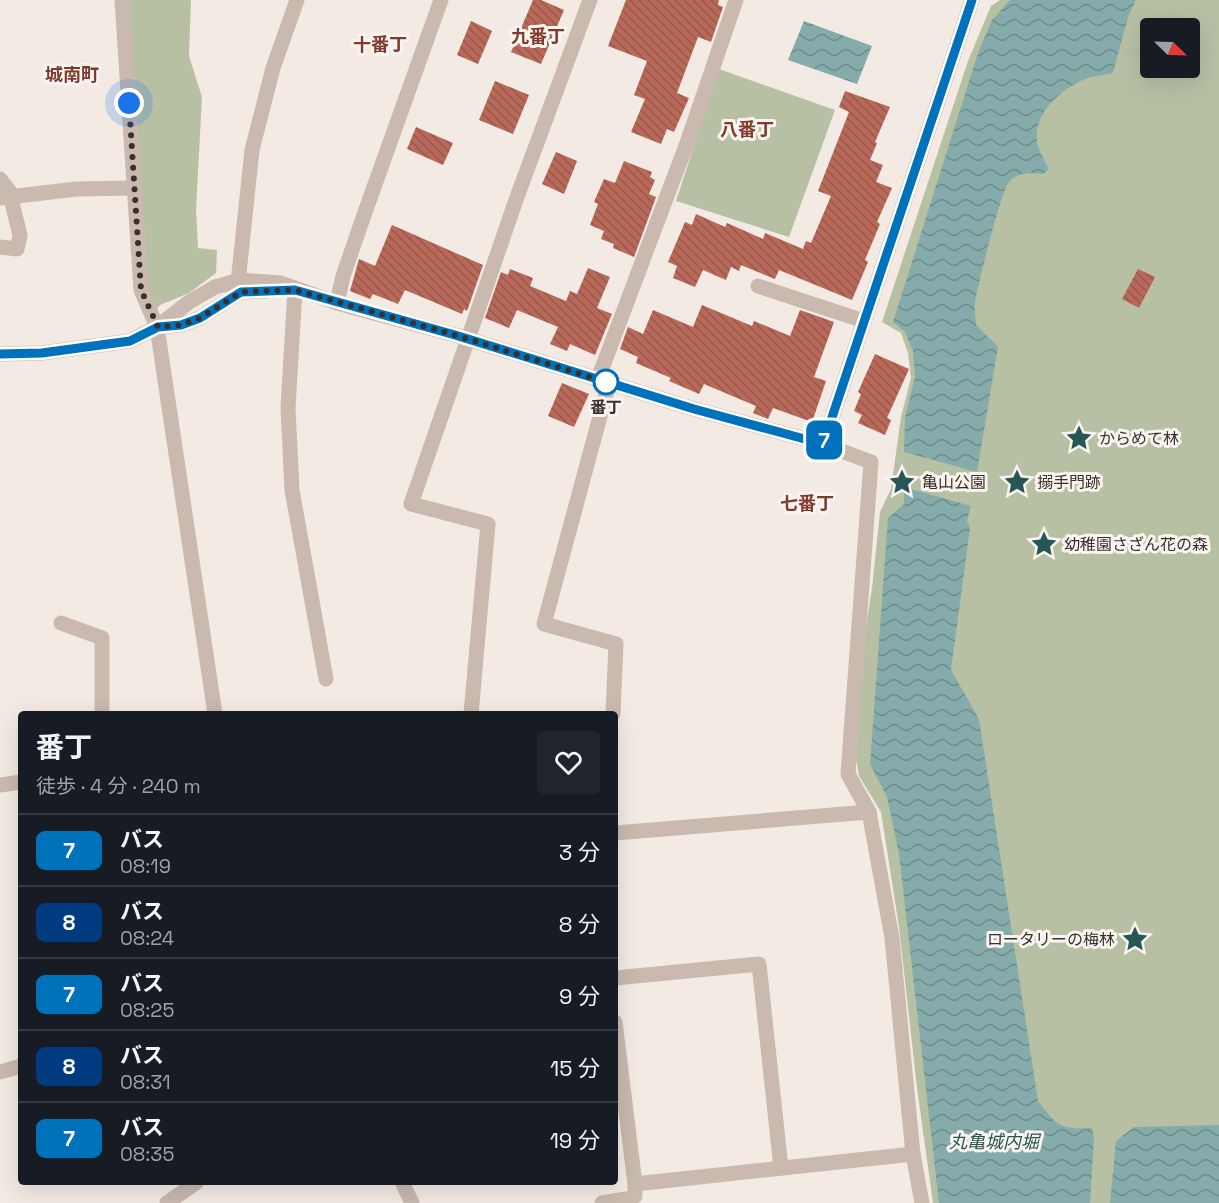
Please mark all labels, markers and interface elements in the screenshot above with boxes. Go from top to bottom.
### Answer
north arrow [1140,18,1200,78]
map controls [1140,18,1200,78]
district label: 九番丁 [511,25,565,48]
district label: 十番丁 [353,33,407,56]
district label: 城南町 [45,63,99,86]
your location [114,88,144,118]
district label: 八番丁 [720,118,774,141]
marker: 番丁 [593,369,619,395]
place label: 番丁 [590,397,622,418]
line badge: 7 [804,420,844,460]
place icon: からめて林 [1064,423,1094,453]
text: 7 [818,427,830,454]
place label: からめて林 [1099,428,1179,449]
place icon: 亀山公園 [887,467,917,497]
place icon: 搦手門跡 [1002,467,1032,497]
place label: 亀山公園 [922,472,986,493]
place label: 搦手門跡 [1037,472,1101,493]
district label: 七番丁 [780,492,834,515]
place icon: 幼稚園さざん花の森 [1029,529,1059,559]
place label: 幼稚園さざん花の森 [1064,534,1208,555]
text: 番丁 [36,729,92,765]
button: heart [537,731,600,794]
text: 徒歩 · 4 分 · 240 m [36,773,201,799]
text: バス [120,825,164,853]
text: 7 [63,837,75,864]
text: 3 分 [559,838,600,866]
text: 08:19 [120,853,171,879]
text: バス [120,897,164,925]
text: 8 [63,909,75,936]
text: 8 分 [559,910,600,938]
place icon: ロータリーの梅林 [1120,924,1150,954]
text: 08:24 [120,925,174,951]
place label: ロータリーの梅林 [987,929,1115,950]
text: バス [120,969,164,997]
text: 7 [63,981,75,1008]
text: 9 分 [559,982,600,1010]
text: 08:25 [120,997,174,1023]
text: バス [120,1041,164,1069]
text: 8 [63,1053,75,1080]
text: 15 分 [550,1054,600,1082]
text: 08:31 [120,1069,171,1095]
text: バス [120,1113,164,1141]
text: 7 [63,1125,75,1152]
text: 19 分 [550,1126,600,1154]
water label: 丸亀城内堀 [949,1130,1042,1153]
text: 08:35 [120,1141,174,1167]

